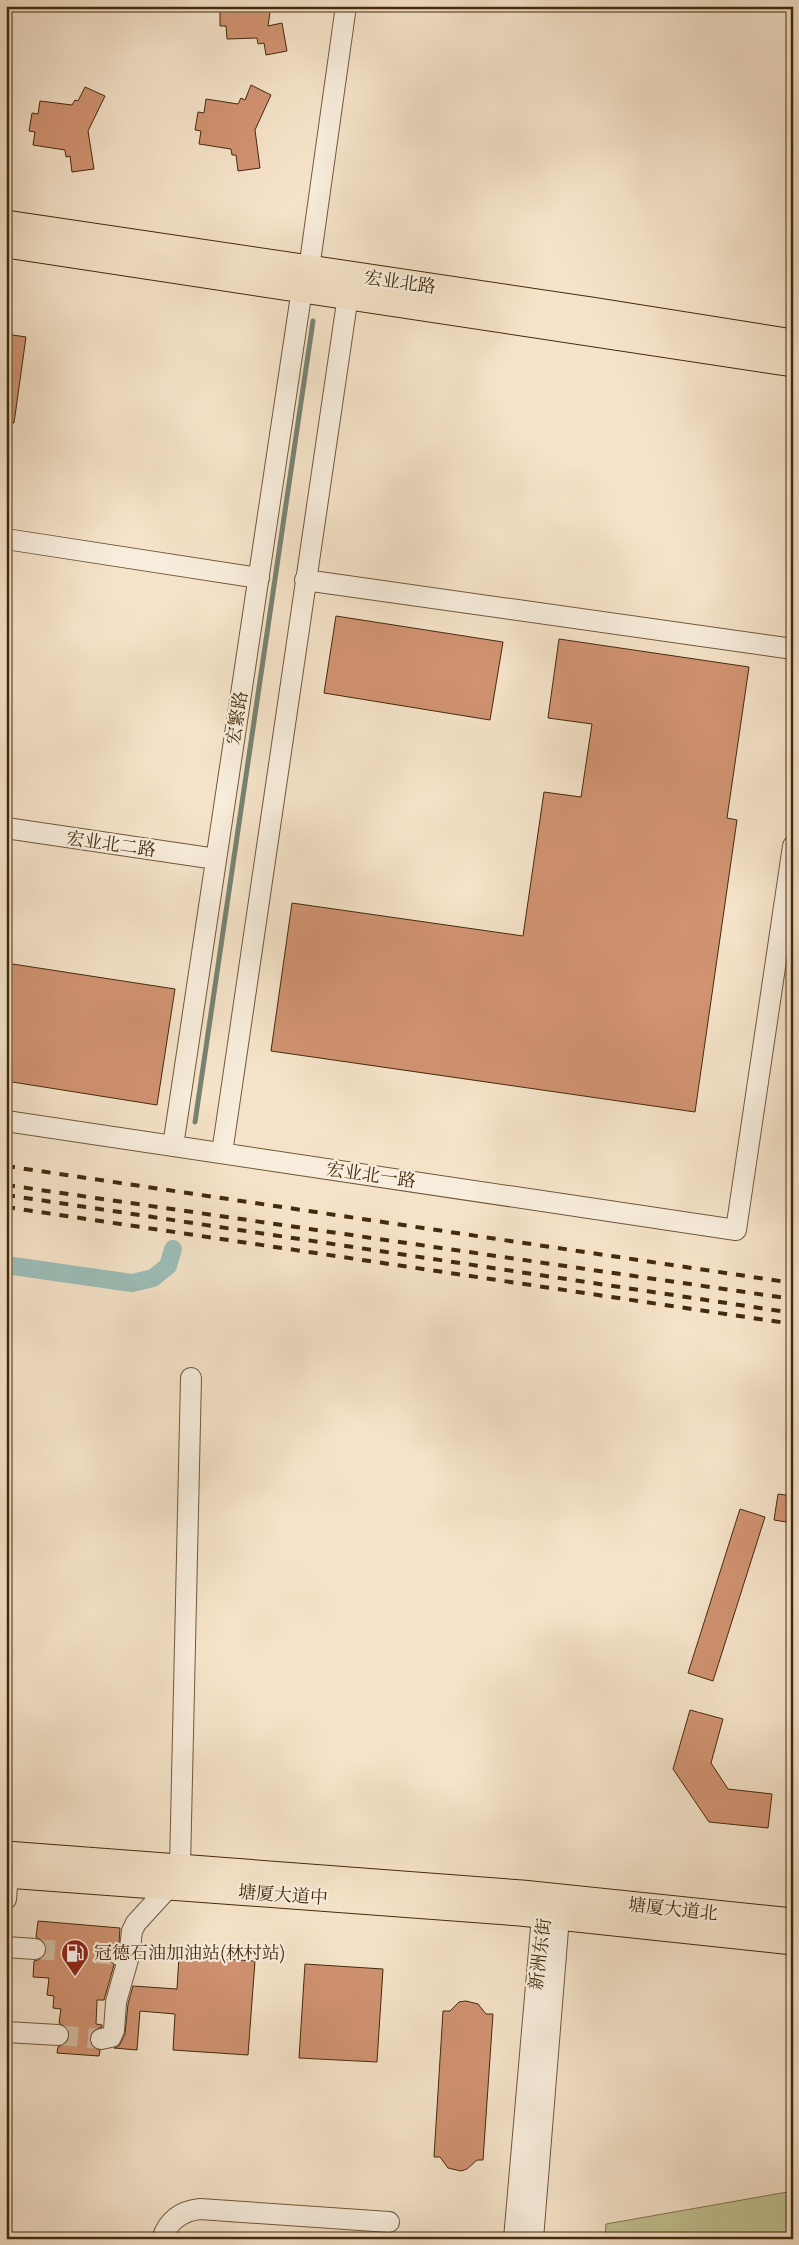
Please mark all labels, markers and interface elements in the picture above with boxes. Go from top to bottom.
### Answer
street label: 宏业北路 [363,265,437,300]
street label: 宏繁路 [221,689,254,747]
street label: 宏业北二路 [65,826,157,863]
street label: 宏业北一路 [325,1157,417,1194]
street label: 塘厦大道中 [237,1880,329,1911]
street label: 塘厦大道北 [627,1892,719,1927]
street label: 新洲东街 [524,1917,557,1991]
fuel station icon: 冠德石油加油站(林村站) [60,1938,90,1977]
place label: 冠德石油加油站(林村站) [94,1941,285,1966]

